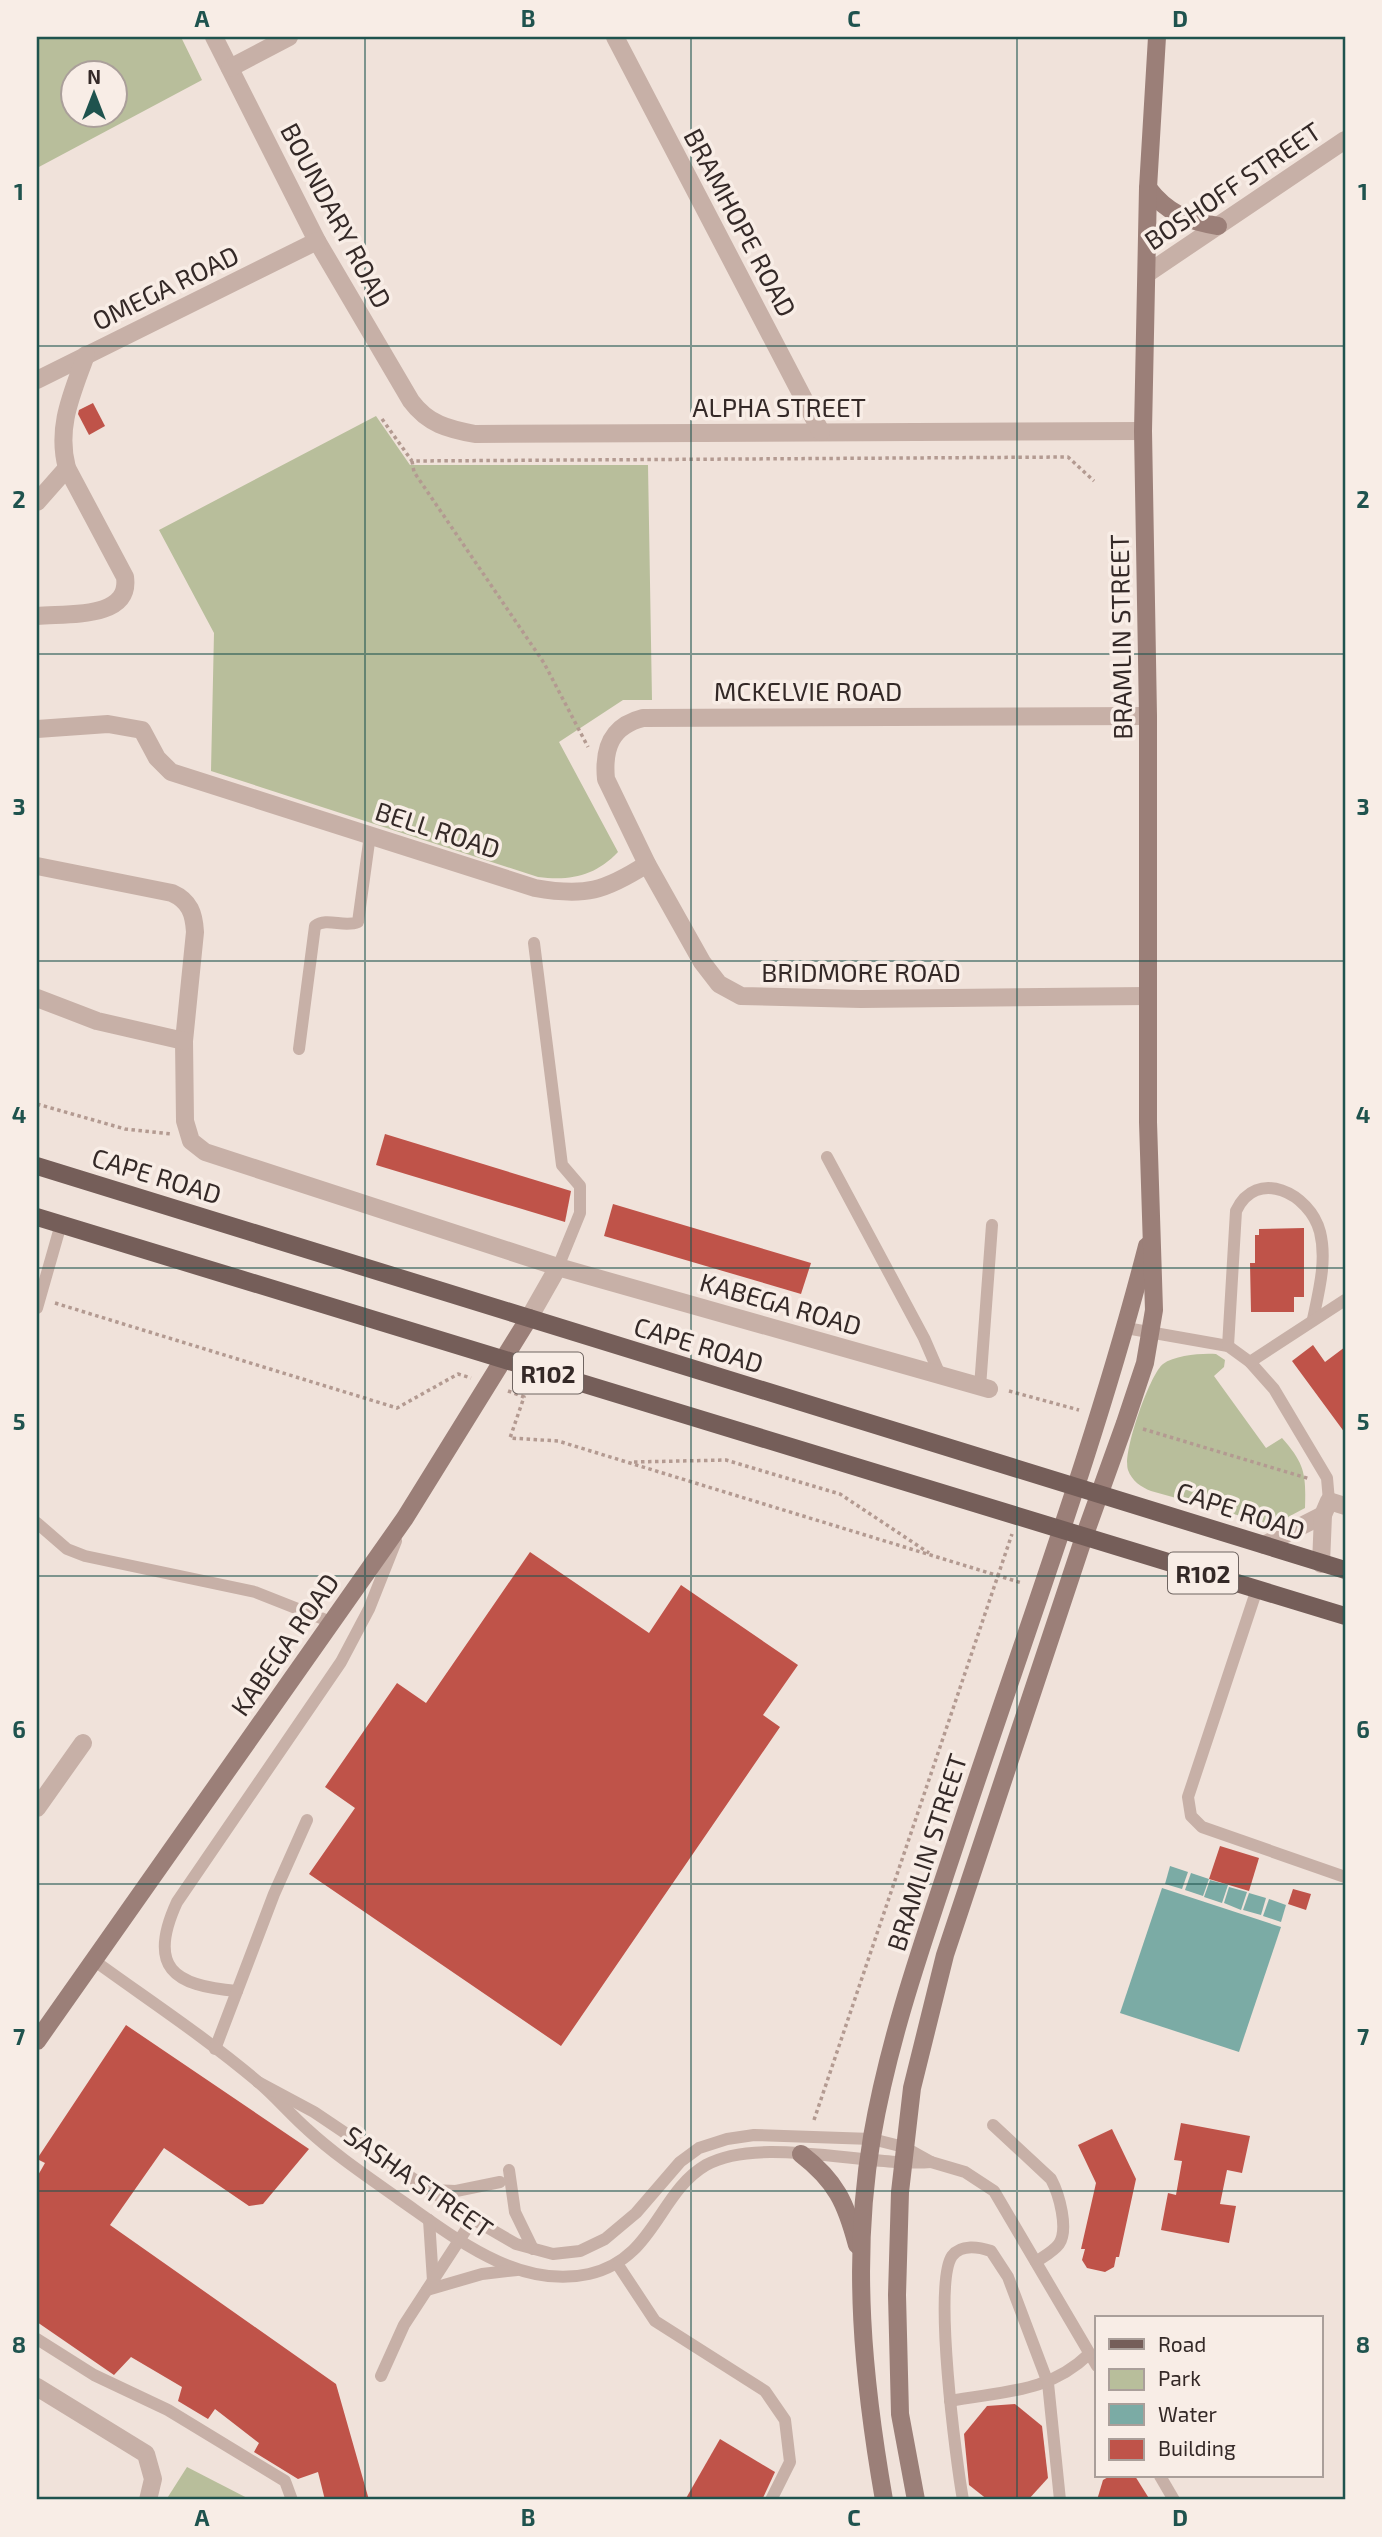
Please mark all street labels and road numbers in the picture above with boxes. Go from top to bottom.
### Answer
street label: BOSHOFF STREET [1138,115,1326,255]
street label: BOUNDARY ROAD [275,117,399,313]
street label: BRAMHOPE ROAD [678,123,804,321]
street label: OMEGA ROAD [87,238,243,336]
street label: ALPHA STREET [692,391,866,422]
street label: BRAMLIN STREET [1103,534,1137,740]
street label: MCKELVIE ROAD [714,675,902,706]
street label: BELL ROAD [372,794,504,864]
street label: BRIDMORE ROAD [761,956,961,987]
street label: CAPE ROAD [89,1141,225,1209]
street label: KABEGA ROAD [697,1265,865,1341]
street label: CAPE ROAD [631,1310,767,1378]
road number: R102 [513,1352,583,1394]
street label: CAPE ROAD [1173,1475,1309,1545]
road number: R102 [1168,1553,1238,1594]
street label: KABEGA ROAD [224,1567,344,1721]
street label: BRAMLIN STREET [880,1750,972,1954]
street label: SASHA STREET [339,2118,499,2244]

